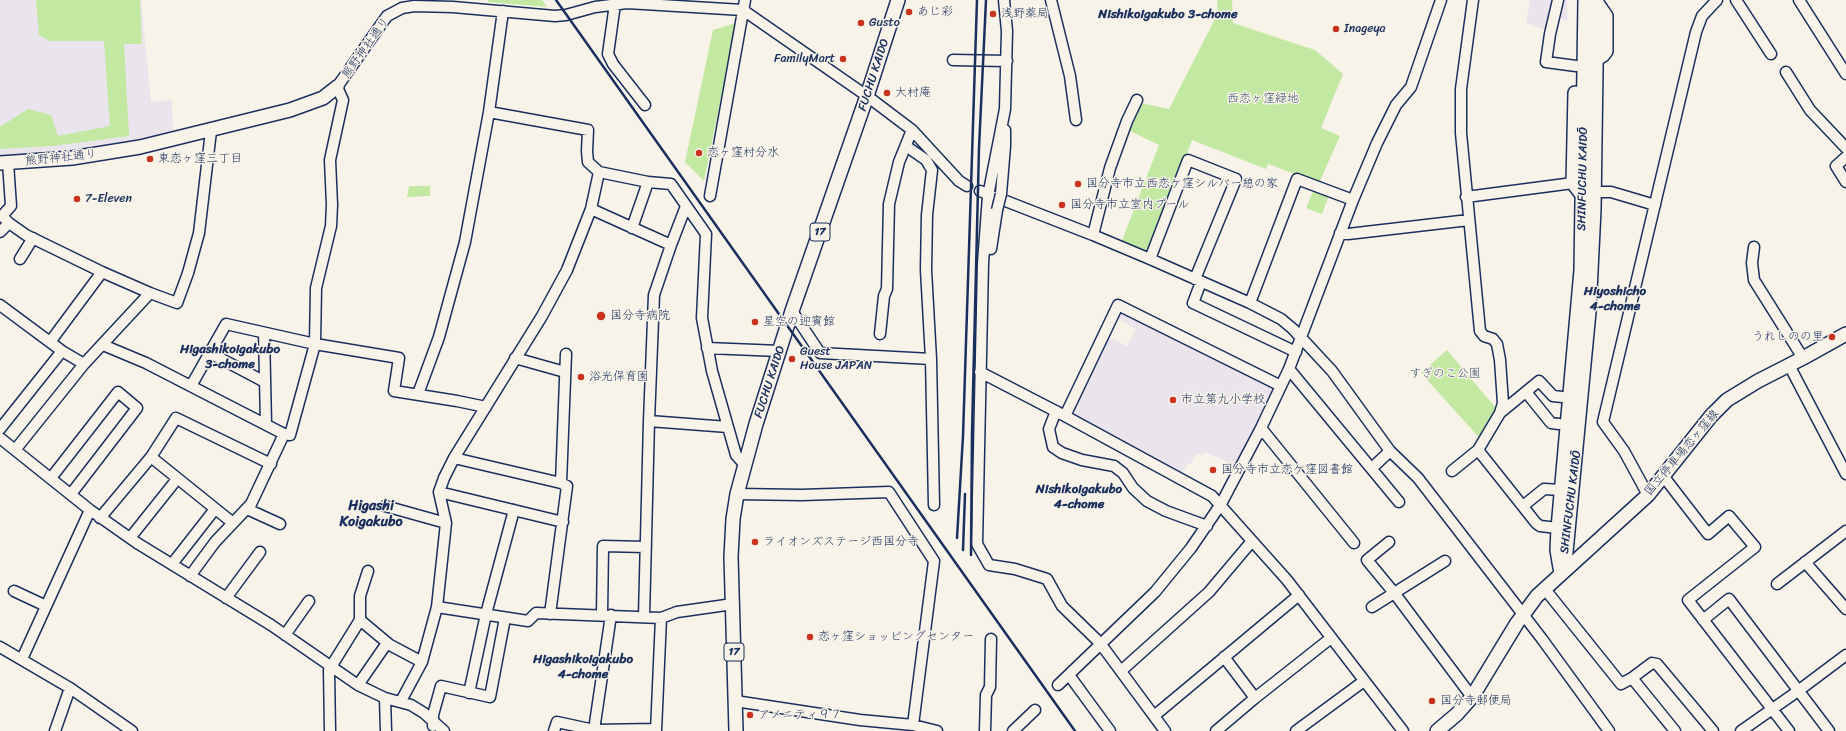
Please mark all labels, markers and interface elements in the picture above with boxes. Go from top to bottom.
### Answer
place label: あじ彩 [917,5,953,19]
marker: あじ彩 [904,7,914,17]
place label: 浅野薬局 [1001,7,1049,21]
district label: Nishikoigakubo 3-chome [1098,7,1238,23]
marker: 浅野薬局 [988,9,998,19]
street label: 熊野神社通り [339,15,393,81]
place label: Gusto [869,16,900,30]
marker: Gusto [856,18,866,28]
place label: Inageya [1344,22,1386,36]
marker: Inageya [1331,24,1341,34]
street label: FUCHU KAIDO [856,37,892,113]
place label: FamilyMart [774,52,835,66]
marker: FamilyMart [838,54,848,64]
place label: 大村庵 [895,86,931,100]
marker: 大村庵 [882,88,892,98]
park label: 西恋ヶ窪緑地 [1227,92,1299,106]
street label: SHINFUCHU KAIDŌ [1575,127,1591,231]
place label: 恋ヶ窪村分水 [707,146,779,160]
street label: 熊野神社通り [24,147,98,169]
marker: 恋ヶ窪村分水 [694,148,704,158]
place label: 東恋ヶ窪三丁目 [158,152,242,166]
marker: 東恋ヶ窪三丁目 [145,154,155,164]
place label: 国分寺市立西恋ケ窪シルバー憩の家 [1086,177,1278,191]
marker: 国分寺市立西恋ケ窪シルバー憩の家 [1073,179,1083,189]
place label: 7-Eleven [85,192,132,206]
marker: 7-Eleven [72,194,82,204]
place label: 国分寺市立室内プール [1070,198,1189,212]
marker: 国分寺市立室内プール [1057,200,1067,210]
road number: 17 [810,223,830,241]
district label: Hiyoshicho 4-chome [1584,284,1646,315]
place label: 国分寺病院 [610,309,670,323]
marker: 国分寺病院 [595,310,607,322]
place label: 星空の迎賓館 [763,315,835,329]
marker: 星空の迎賓館 [750,317,760,327]
place label: うれしのの里 [1752,330,1824,344]
marker: うれしのの里 [1827,332,1837,342]
district label: Higashikoigakubo 3-chome [180,342,280,373]
street label: FUCHU KAIDO [752,344,788,420]
place label: Guest House JAPAN [800,345,872,373]
marker: Guest House JAPAN [787,354,797,364]
park label: すぎのこ公園 [1409,367,1481,381]
place label: 浴光保育園 [589,370,649,384]
marker: 浴光保育園 [576,372,586,382]
place label: 市立第九小学校 [1181,393,1265,407]
marker: 市立第九小学校 [1168,395,1178,405]
street label: 国立停車場恋ヶ窪線 [1642,407,1722,499]
street label: SHINFUCHU KAIDŌ [1558,449,1584,555]
place label: 国分寺市立恋ケ窪図書館 [1221,463,1353,477]
marker: 国分寺市立恋ケ窪図書館 [1208,465,1218,475]
district label: Nishikoigakubo 4-chome [1036,482,1122,513]
district label: Higashi Koigakubo [339,498,403,530]
place label: ライオンズステージ西国分寺 [763,535,919,549]
marker: ライオンズステージ西国分寺 [750,537,760,547]
place label: 恋ヶ窪ショッピングセンター [818,630,974,644]
marker: 恋ヶ窪ショッピングセンター [805,632,815,642]
road number: 17 [724,643,744,661]
district label: Higashikoigakubo 4-chome [533,652,633,683]
place label: 国分寺郵便局 [1440,694,1512,708]
marker: 国分寺郵便局 [1427,696,1437,706]
place label: アメニティ９７ [758,708,842,722]
marker: アメニティ９７ [745,710,755,720]

